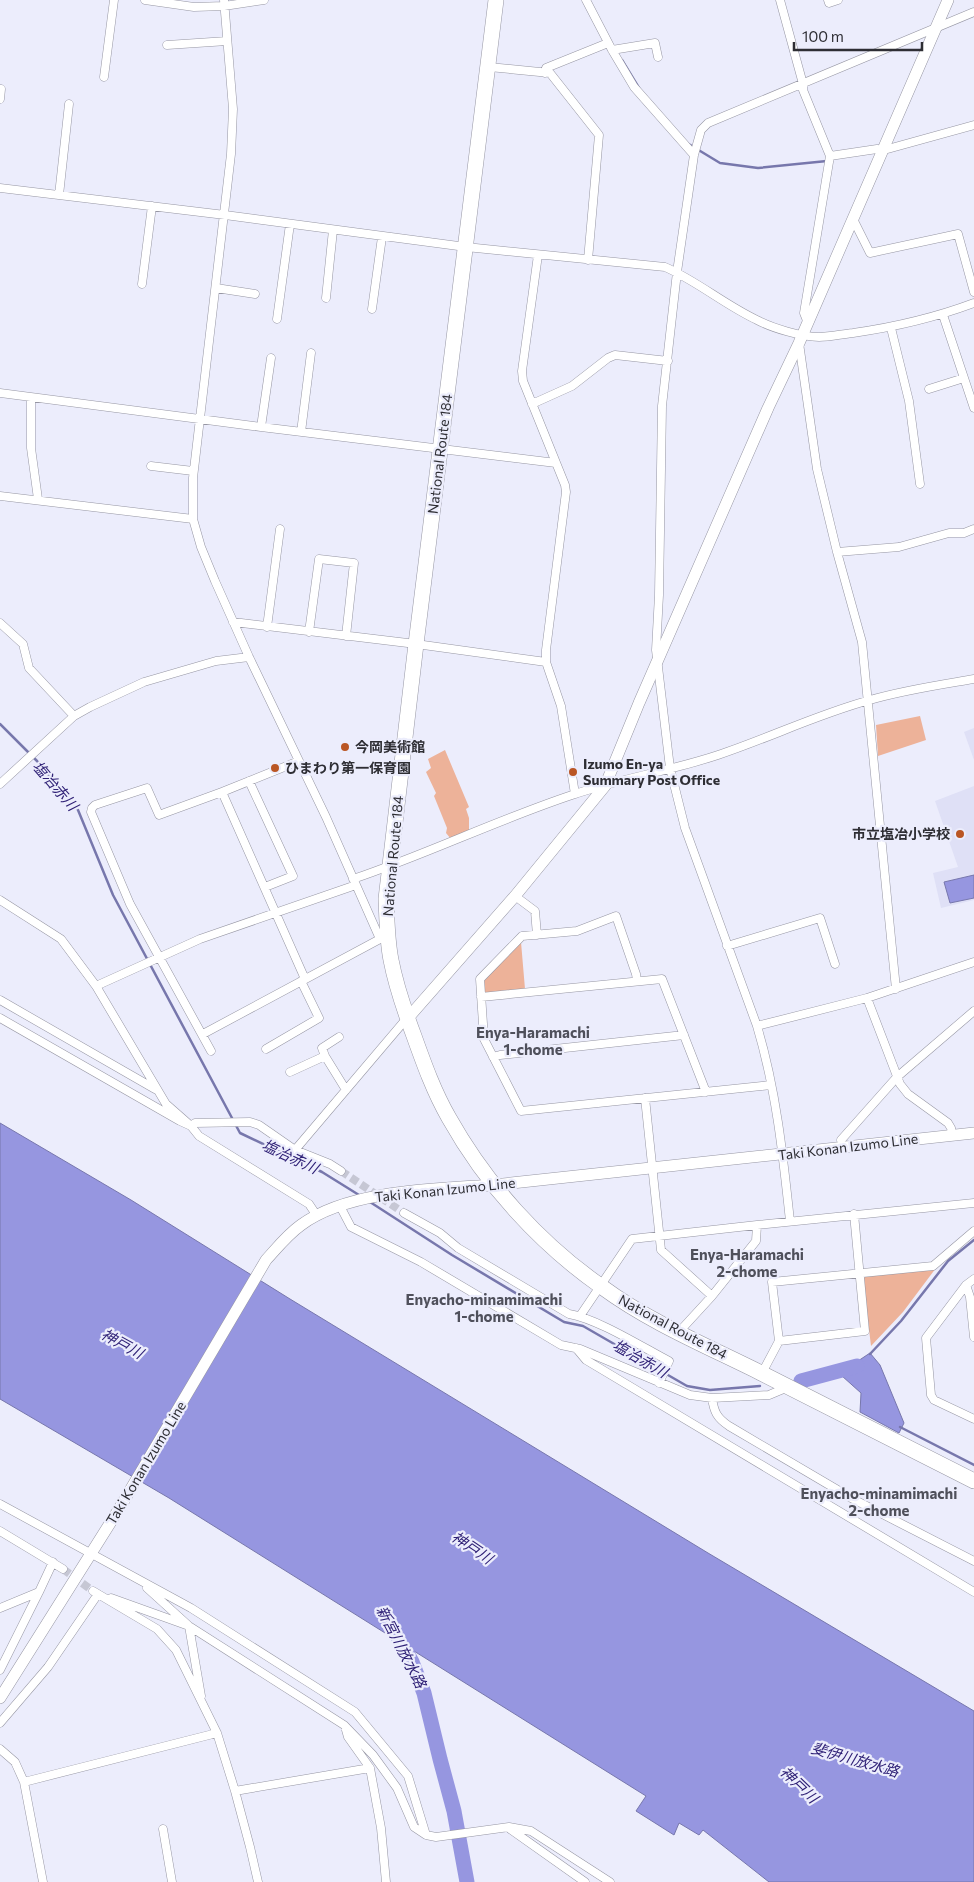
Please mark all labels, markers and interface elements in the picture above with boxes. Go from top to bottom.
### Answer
scale bar [794,20,922,52]
text: 100 m [802,27,844,45]
street label: National Route 184 [424,392,455,515]
place label: 今岡美術館 [355,738,425,755]
marker: 今岡美術館 [339,741,351,753]
place label: Izumo En-ya Summary Post Office [583,755,720,788]
water label: 塩冶赤川 [29,757,84,815]
place label: ひまわり第一保育園 [285,759,411,776]
marker: ひまわり第一保育園 [269,762,281,774]
marker: Izumo En-ya Summary Post Office [567,766,579,778]
street label: National Route 184 [379,794,406,917]
place label: 市立塩冶小学校 [852,825,950,842]
marker: 市立塩冶小学校 [954,828,966,840]
district label: Enya-Haramachi 1-chome [476,1023,590,1058]
street label: Taki Konan Izumo Line [777,1129,919,1164]
water label: 塩冶赤川 [259,1135,323,1178]
street label: Taki Konan Izumo Line [374,1174,516,1205]
district label: Enya-Haramachi 2-chome [690,1245,804,1280]
district label: Enyacho-minamimachi 1-chome [406,1290,562,1325]
street label: National Route 184 [616,1291,731,1363]
water label: 神戸川 [98,1324,148,1363]
water label: 塩冶赤川 [610,1335,673,1382]
street label: Taki Konan Izumo Line [102,1398,189,1528]
district label: Enyacho-minamimachi 2-chome [801,1484,957,1519]
water label: 神戸川 [449,1527,498,1568]
water label: 新宮川放水路 [373,1602,431,1693]
water label: 斐伊川放水路 [810,1738,903,1781]
water label: 神戸川 [777,1762,824,1808]

